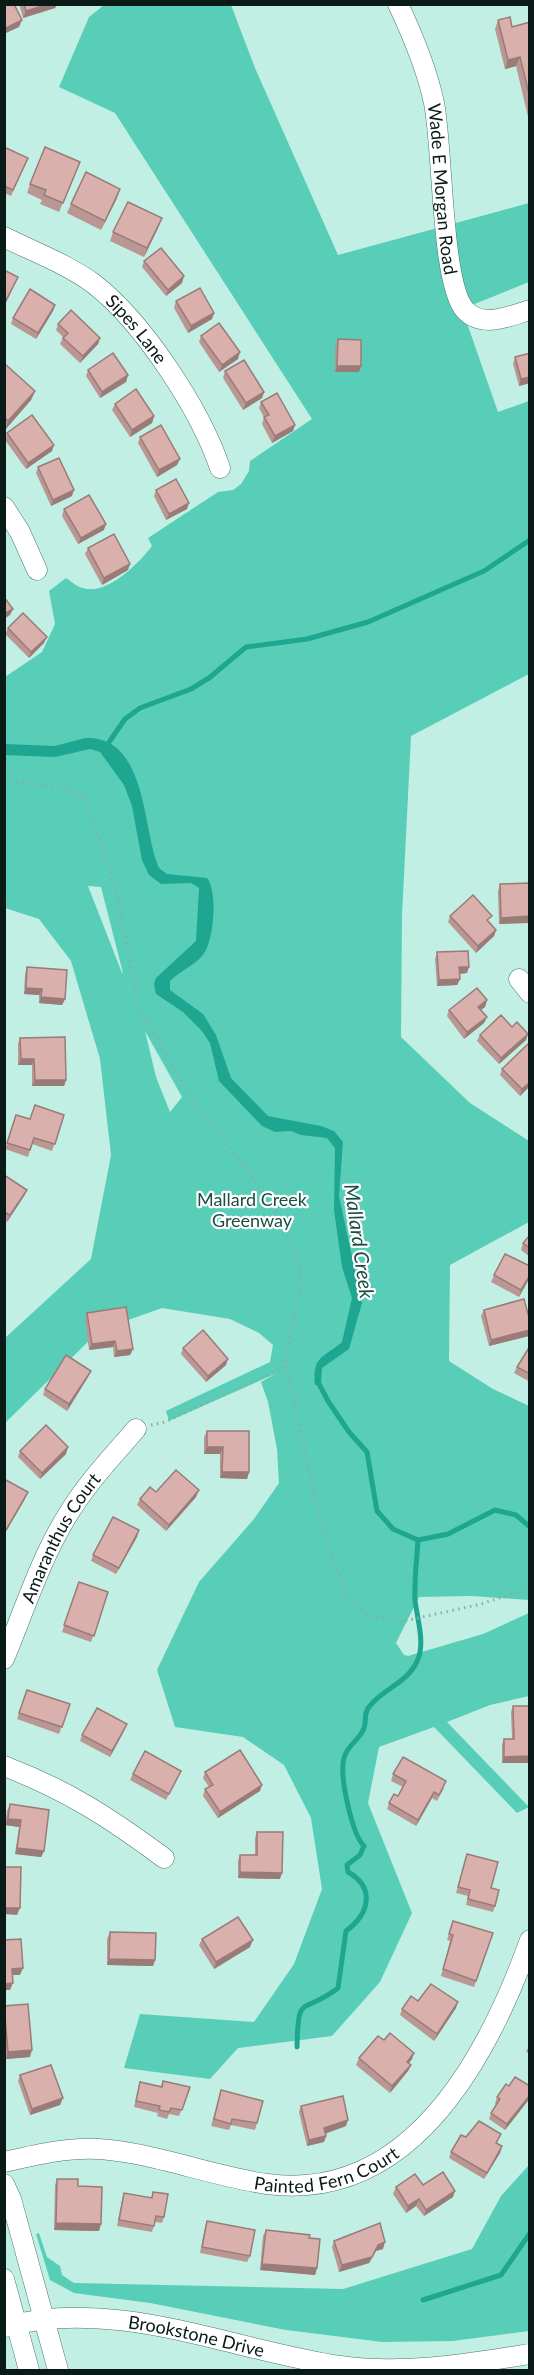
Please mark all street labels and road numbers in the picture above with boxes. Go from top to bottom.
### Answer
street label: Wade E Morgan Road [423,102,462,276]
street label: Sipes Lane [102,289,172,368]
street label: Amaranthus Court [16,1468,105,1606]
street label: Painted Fern Court [253,2141,403,2197]
street label: Brookstone Drive [127,2310,267,2361]

